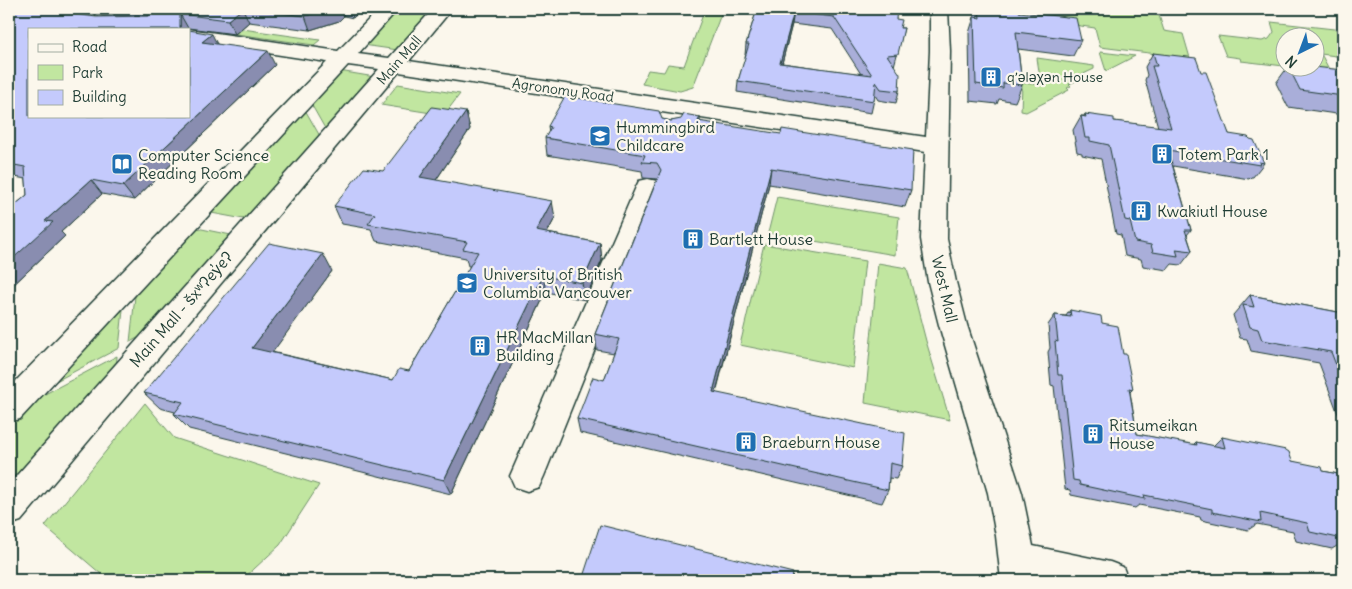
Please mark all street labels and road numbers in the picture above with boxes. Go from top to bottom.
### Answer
street label: Main Mall [373,32,425,88]
street label: Agronomy Road [511,74,615,106]
street label: Main Mall - šxʷʔey̓eʔ [125,247,237,371]
street label: West Mall [928,254,962,324]

